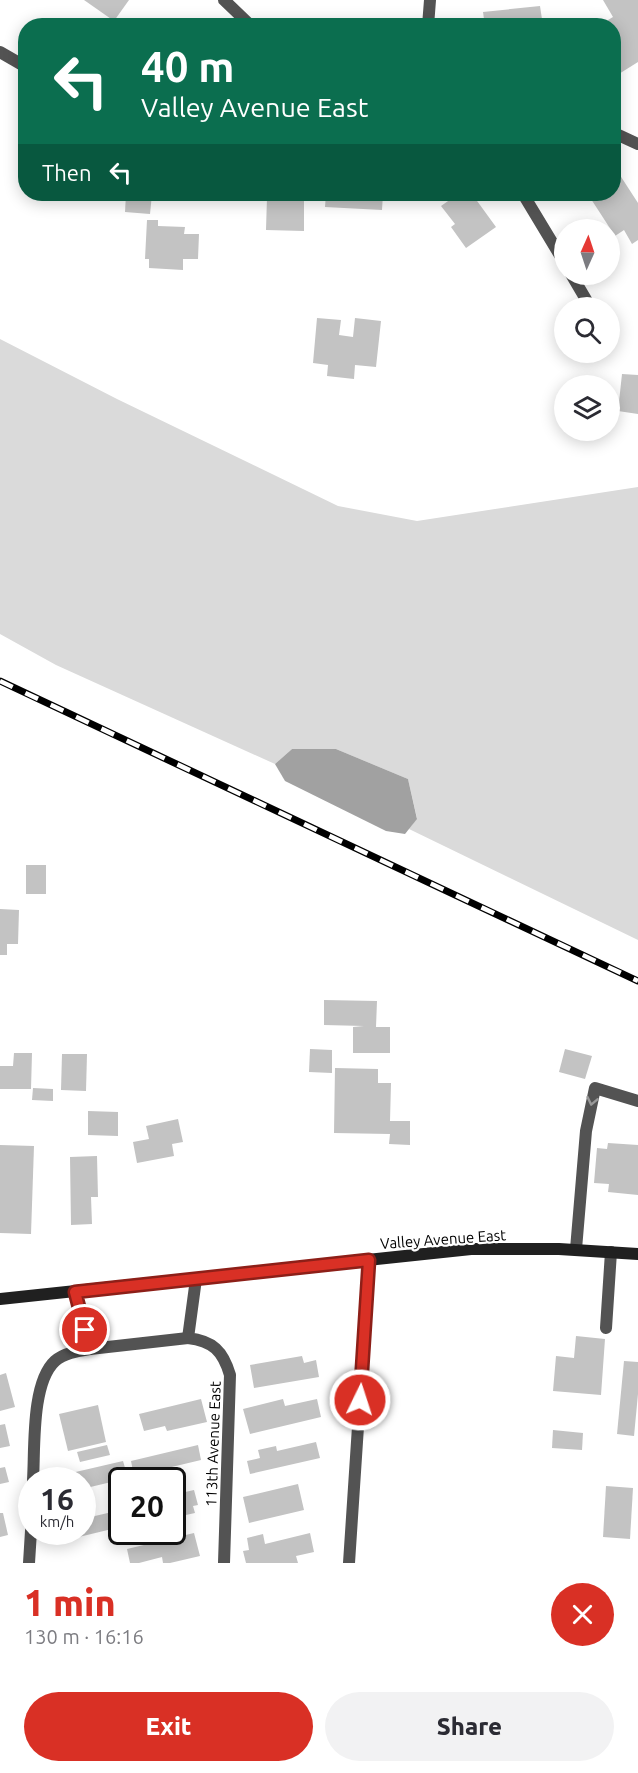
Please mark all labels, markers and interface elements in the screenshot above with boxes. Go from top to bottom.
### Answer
icon: left [42,42,120,120]
text: 40 m [141,43,235,90]
text: Valley Avenue East [141,92,368,122]
icon: left [104,156,137,189]
text: Then [42,160,92,185]
north arrow [554,219,620,285]
map controls [554,219,620,441]
button: search [554,297,620,363]
button: layers [554,375,620,441]
one-way arrow [586,1096,599,1106]
street label: Valley Avenue East [379,1226,507,1252]
pin [59,1304,110,1355]
icon: arrive [68,1313,101,1346]
position arrow [328,1368,392,1432]
street label: 113th Avenue East [202,1381,224,1507]
speed limit sign: 20 [108,1467,186,1545]
text: 16 [40,1482,74,1516]
text: km/h [40,1513,74,1530]
text: 1 min [24,1582,116,1623]
button: close [551,1583,614,1646]
text: 130 m · 16:16 [24,1625,144,1648]
button: Exit [24,1692,313,1761]
button: Share [325,1692,614,1761]

